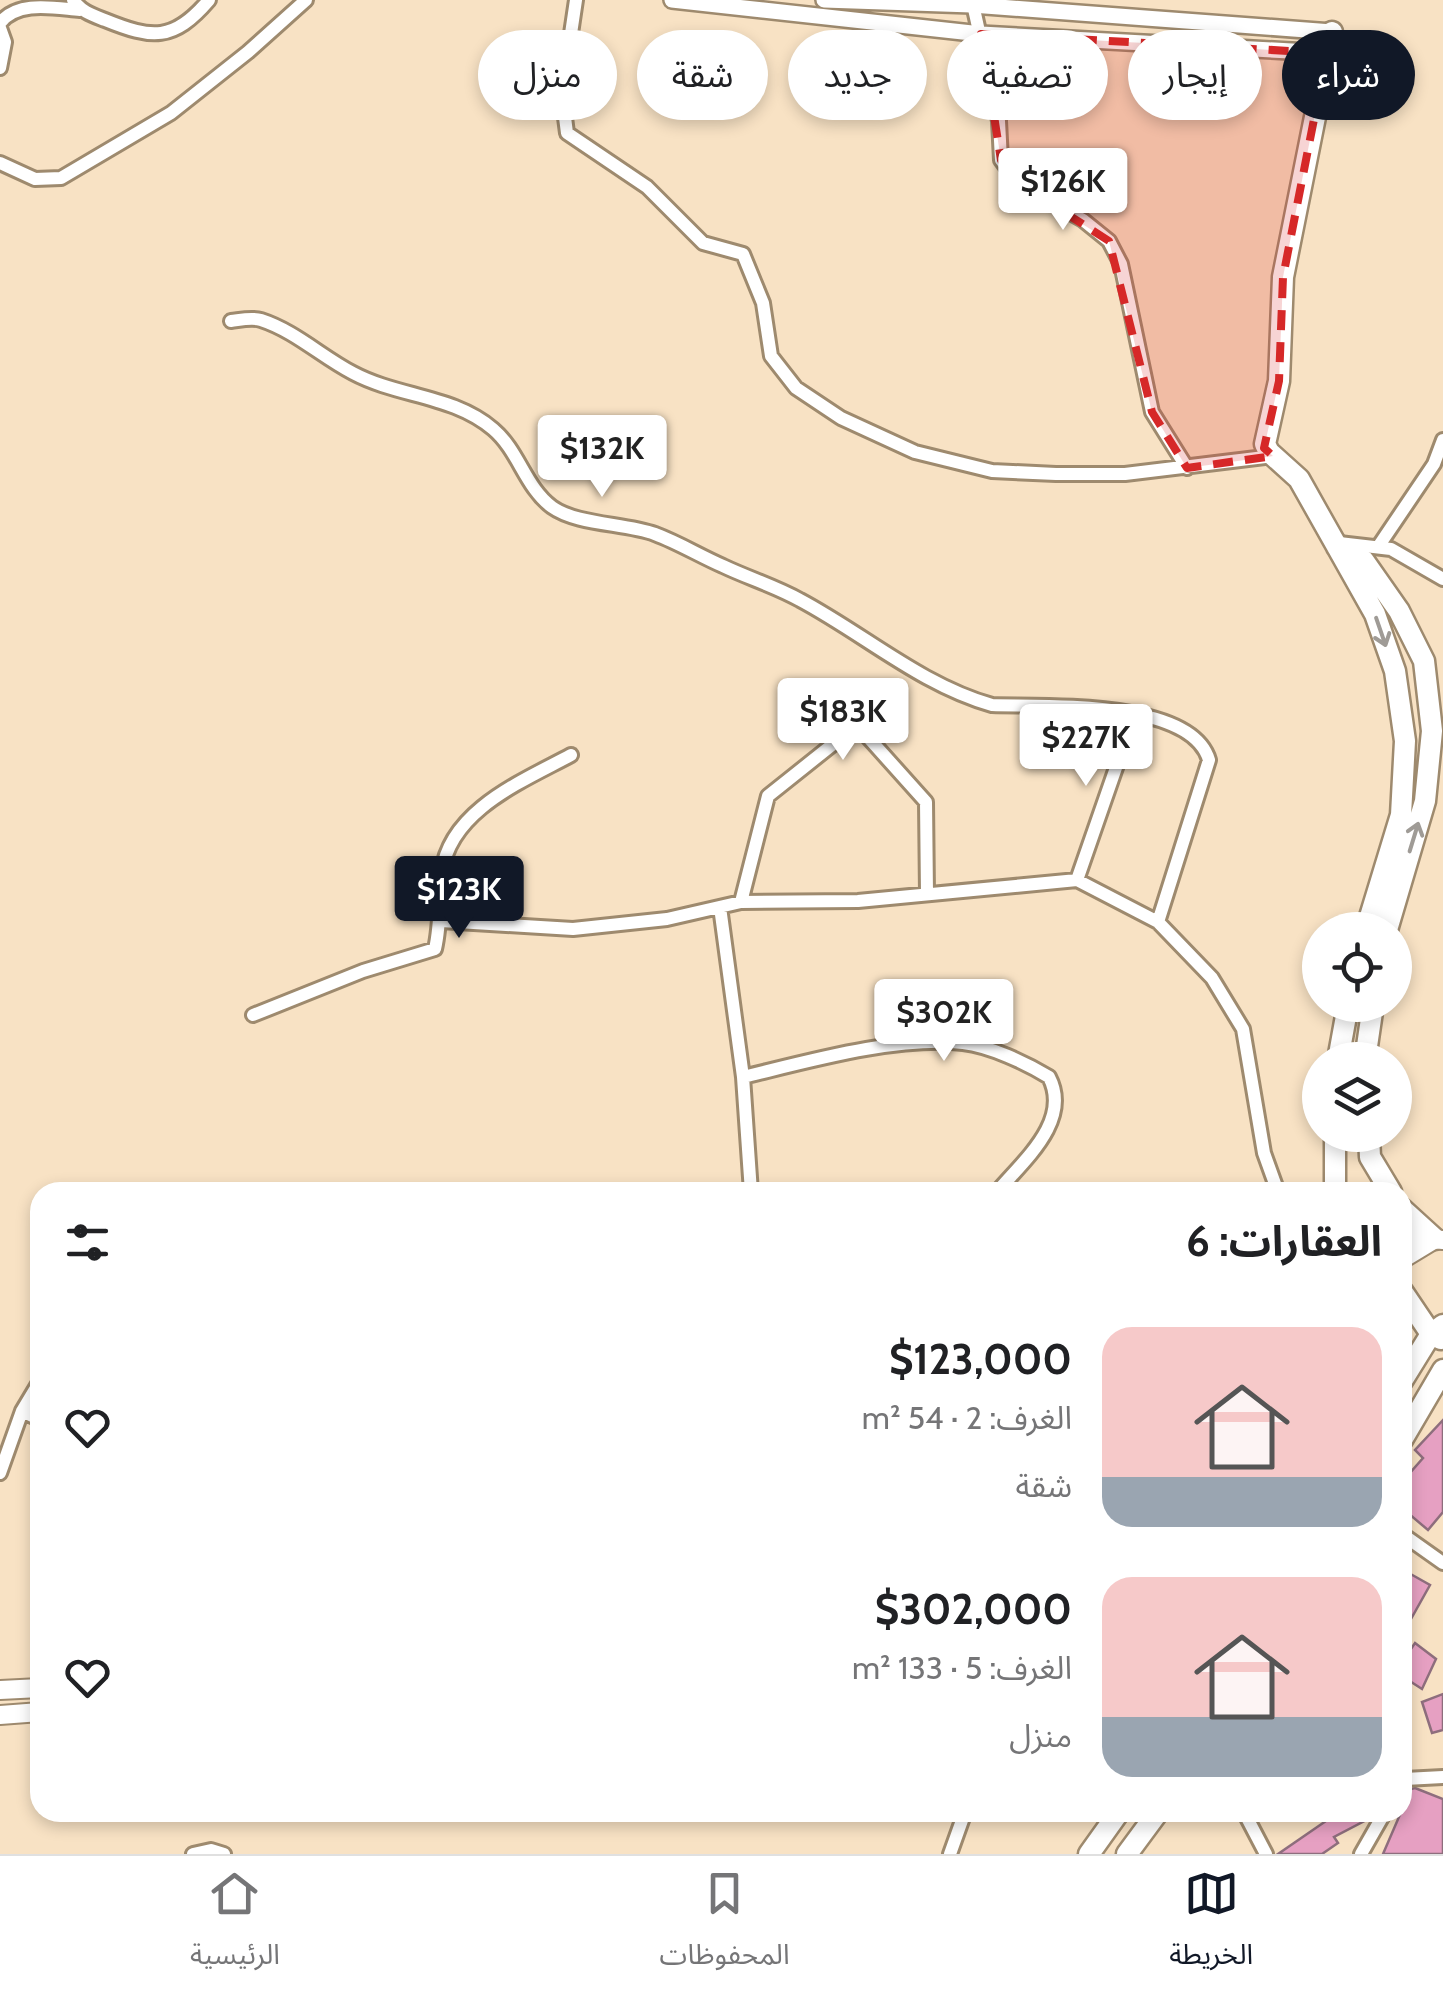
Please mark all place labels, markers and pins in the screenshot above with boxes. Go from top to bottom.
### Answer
pin: $126K [993,148,1133,233]
pin: $132K [532,415,672,500]
pin: $183K [773,678,913,763]
pin: $227K [1016,704,1156,789]
pin: $123K [389,856,529,941]
pin: $302K [874,979,1014,1064]

